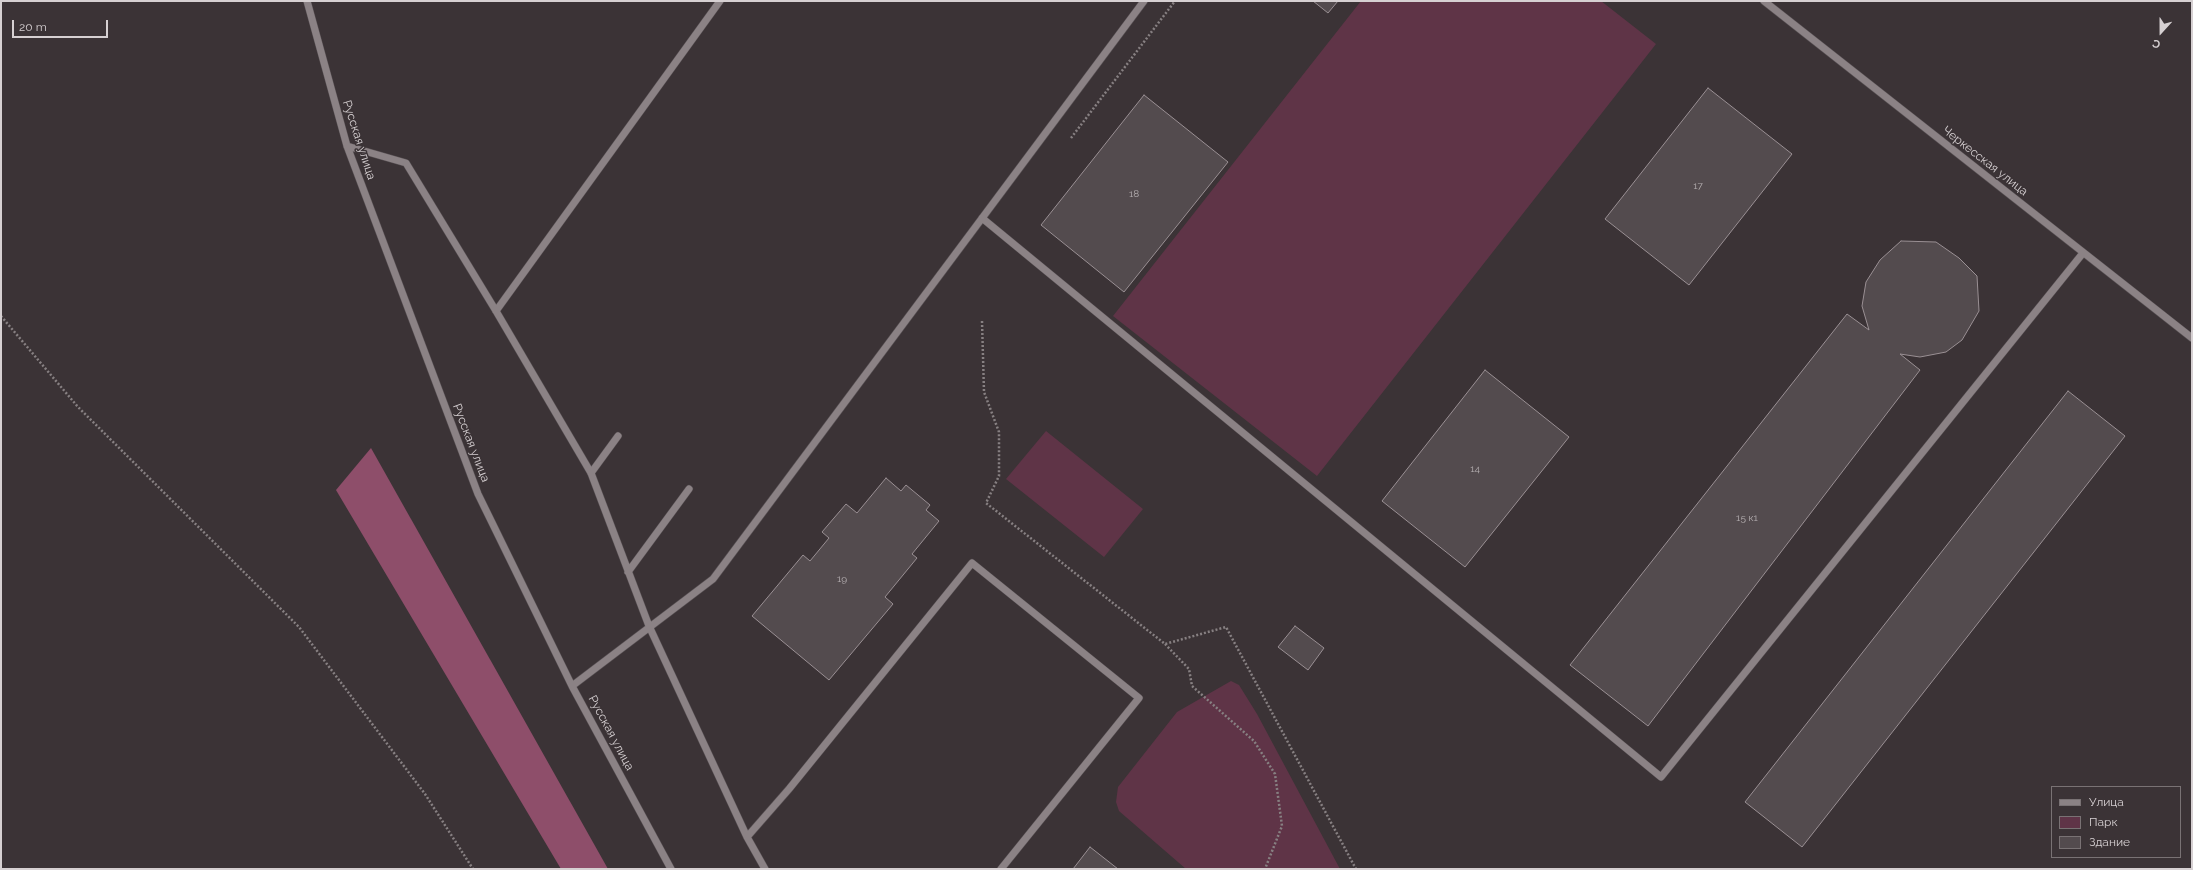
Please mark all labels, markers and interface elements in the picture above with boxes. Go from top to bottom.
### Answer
scale bar [14,12,110,38]
north arrow [2141,12,2181,52]
text: 20 m [19,20,47,34]
text: С [2151,36,2162,51]
street label: Русская улица [339,98,379,182]
street label: Черкесская улица [1939,123,2031,199]
house number: 17 [1693,180,1703,192]
house number: 18 [1129,188,1139,200]
street label: Русская улица [449,402,493,484]
house number: 14 [1470,463,1480,475]
house number: 15 к1 [1736,512,1758,524]
house number: 19 [837,573,847,585]
street label: Русская улица [585,693,637,773]
legend [2051,786,2181,858]
text: Улица [2089,795,2124,809]
text: Парк [2089,815,2118,829]
text: Здание [2089,835,2130,849]

